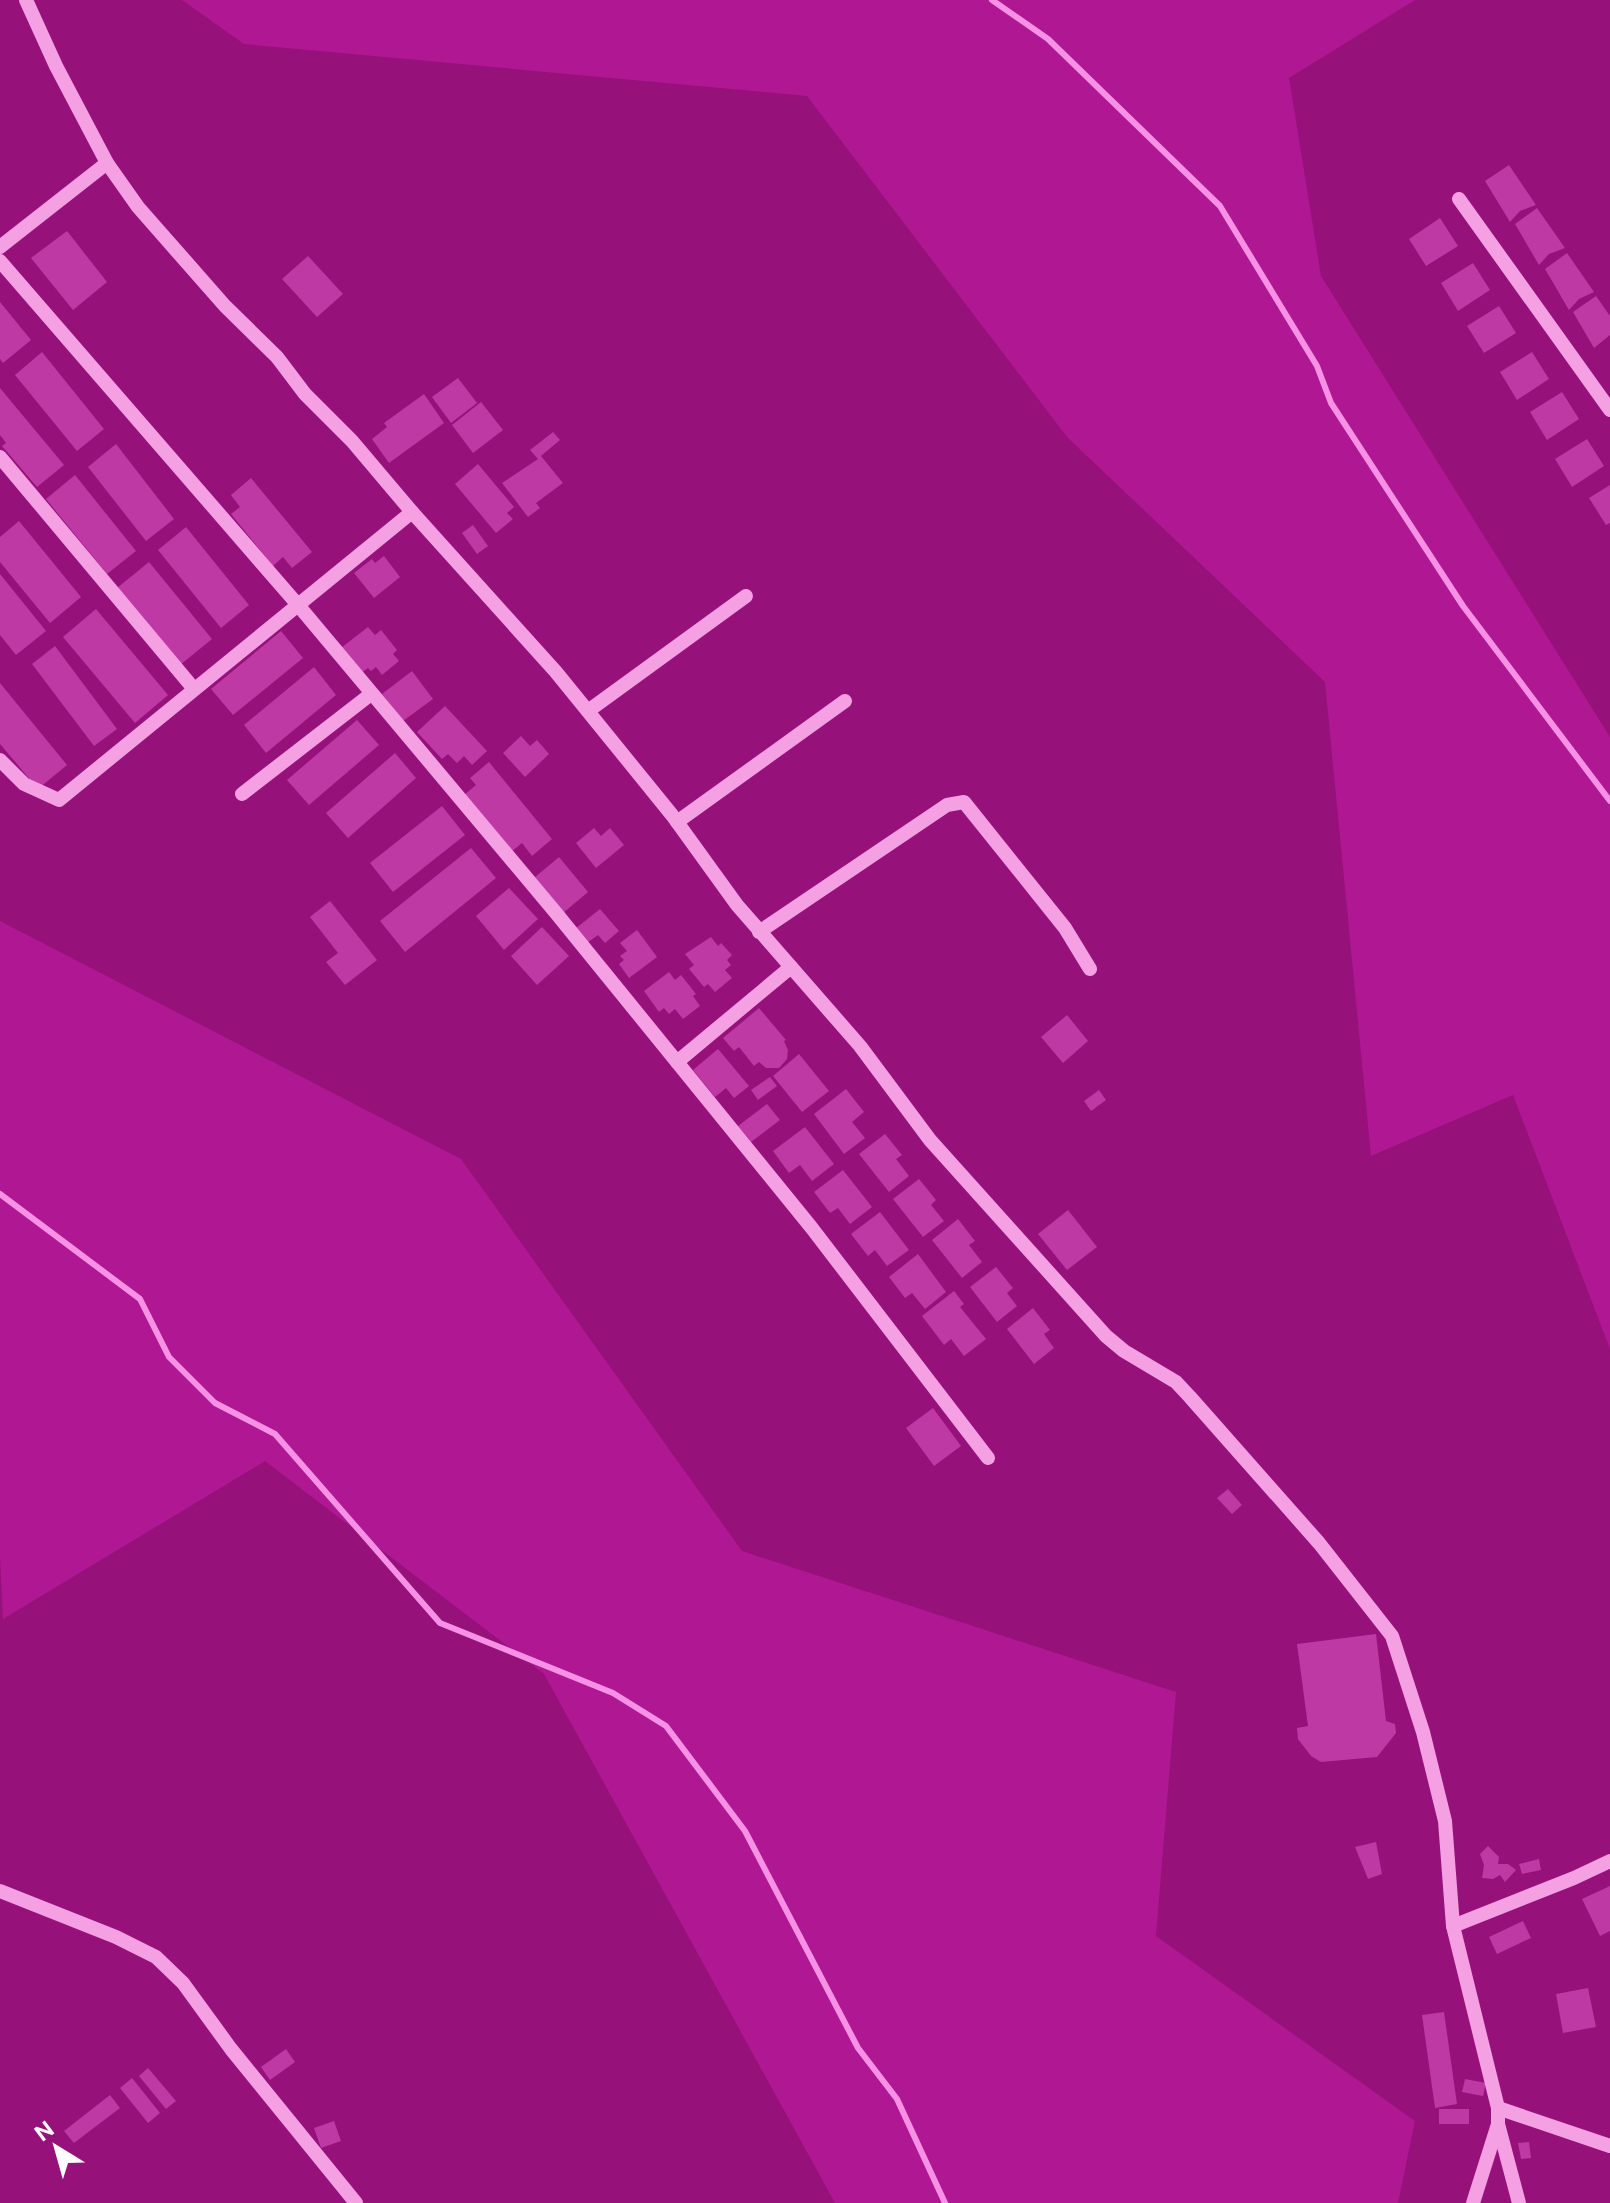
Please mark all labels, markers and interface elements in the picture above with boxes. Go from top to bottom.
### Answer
north arrow [16,2107,96,2187]
text: N [29,2115,59,2147]

